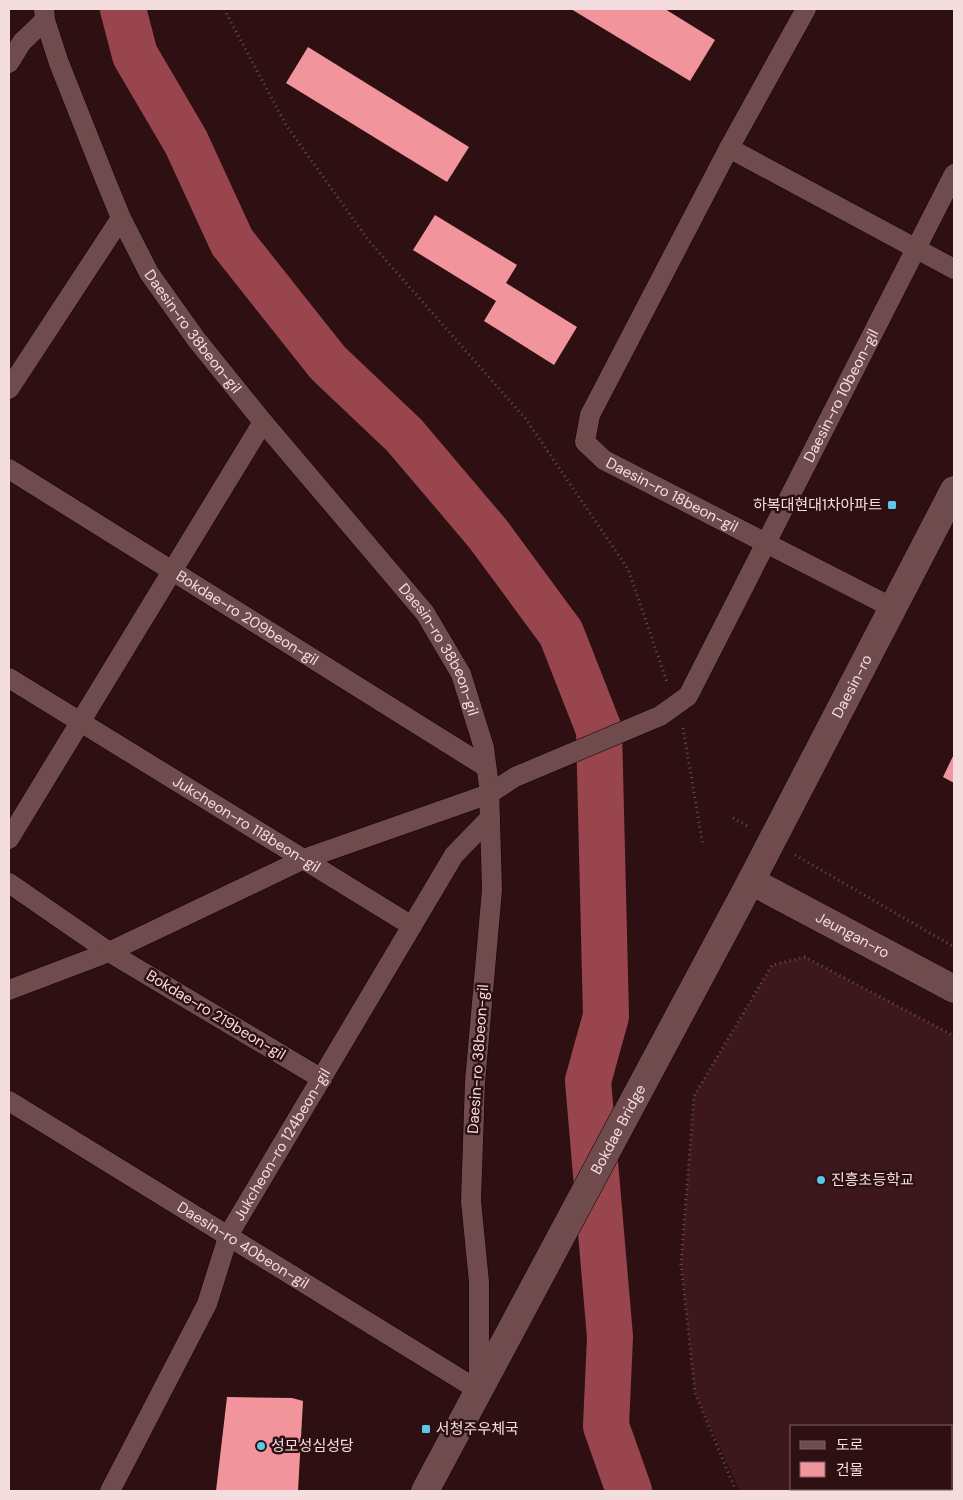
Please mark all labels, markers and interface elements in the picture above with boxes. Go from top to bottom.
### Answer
street label: Daesin-ro 38beon-gil [140,266,246,397]
street label: Daesin-ro 10beon-gil [799,326,883,466]
street label: Daesin-ro 18beon-gil [603,453,742,537]
place label: 하복대현대1차아파트 [753,495,882,515]
marker: 하복대현대1차아파트 [886,499,898,511]
street label: Bokdae-ro 209beon-gil [172,566,322,670]
street label: Daesin-ro 38beon-gil [394,579,483,718]
street label: Daesin-ro [827,651,877,722]
street label: Jukcheon-ro 118beon-gil [169,771,324,877]
street label: Jeungan-ro [812,907,893,963]
street label: Bokdae-ro 219beon-gil [143,966,289,1064]
street label: Daesin-ro 38beon-gil [463,984,493,1134]
street label: Jukcheon-ro 124beon-gil [229,1065,335,1224]
street label: Bokdae Bridge [586,1081,650,1178]
place label: 진흥초등학교 [831,1170,914,1190]
marker: 진흥초등학교 [815,1174,827,1186]
street label: Daesin-ro 40beon-gil [173,1197,313,1293]
place label: 서청주우체국 [436,1419,519,1439]
marker: 서청주우체국 [420,1423,432,1435]
legend [790,1425,953,1490]
text: 도로 [836,1435,864,1455]
place label: 성모성심성당 [271,1436,354,1456]
marker: 성모성심성당 [255,1440,267,1452]
text: 건물 [836,1460,864,1480]

